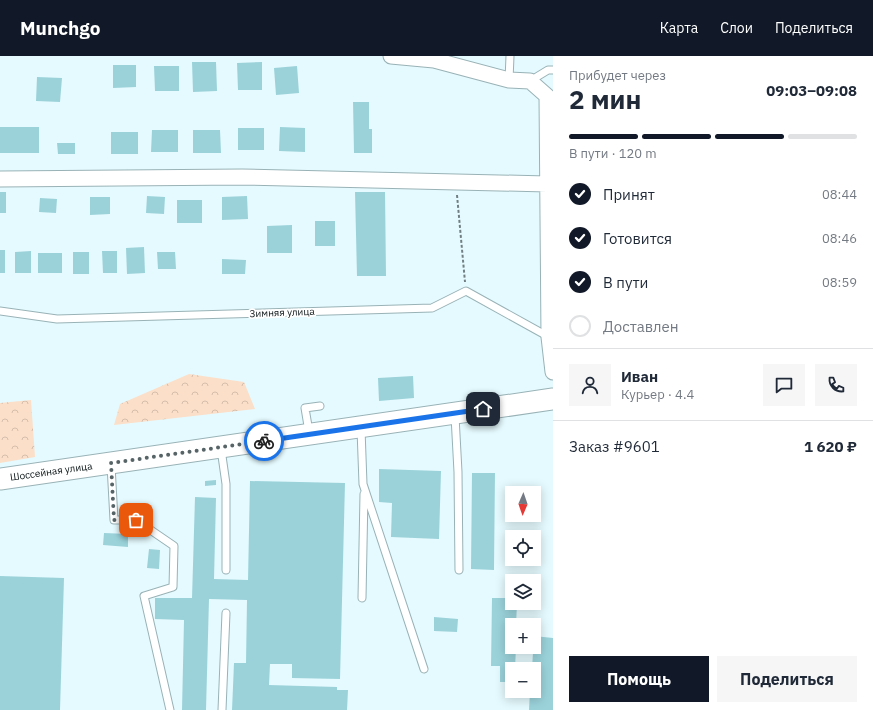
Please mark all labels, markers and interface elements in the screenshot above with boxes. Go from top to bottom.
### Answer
text: Munchgo [20,16,100,40]
text: Карта [660,19,698,37]
text: Слои [720,19,753,37]
text: Поделиться [775,19,853,37]
text: Прибудет через [569,67,666,84]
text: 09:03–09:08 [766,81,857,100]
text: 2 мин [569,82,641,116]
text: В пути · 120 m [569,145,657,162]
icon: check [569,183,591,205]
text: Принят [603,185,655,204]
text: 08:44 [822,186,857,203]
icon: check [569,227,591,249]
text: Готовится [603,229,672,248]
text: 08:46 [822,230,857,247]
icon: check [569,271,591,293]
text: В пути [603,273,648,292]
text: 08:59 [822,274,857,291]
street label: Зимняя улица [249,305,316,320]
text: Доставлен [603,317,679,336]
button: person [569,364,611,406]
button: chat [763,364,805,406]
button: phone [815,364,857,406]
text: Иван [621,367,658,386]
text: Курьер · 4.4 [621,386,694,403]
pin [466,392,500,426]
icon: home [472,398,494,420]
courier [244,421,284,461]
icon: bike [253,430,275,452]
text: Заказ #9601 [569,437,660,456]
text: 1 620 ₽ [804,437,857,456]
street label: Шоссейная улица [9,459,94,484]
north arrow [505,486,541,522]
map controls [505,486,541,698]
pin [119,503,153,537]
icon: bag [125,509,147,531]
button: locate [505,530,541,566]
button: layers [505,574,541,610]
button: + [505,618,541,654]
button: Помощь [569,656,709,702]
button: Поделиться [717,656,857,702]
button: − [505,662,541,698]

